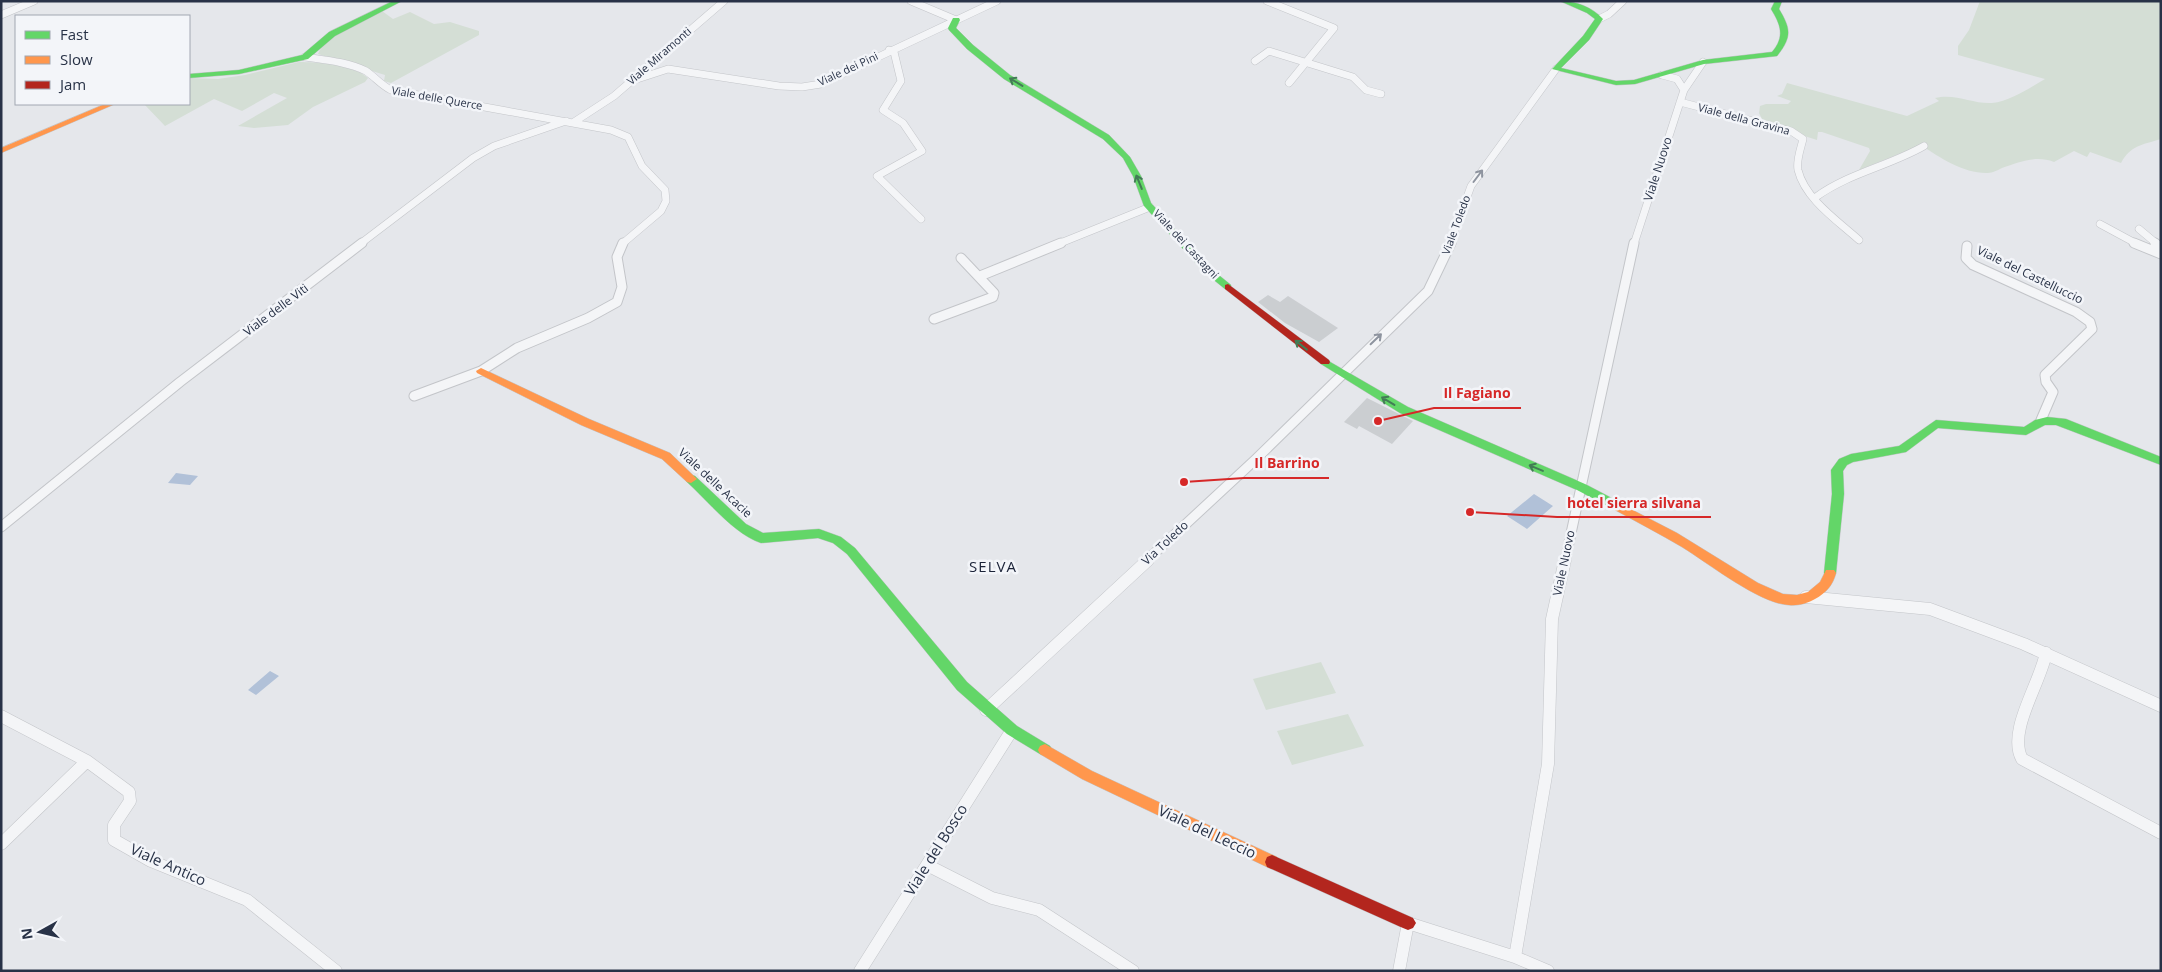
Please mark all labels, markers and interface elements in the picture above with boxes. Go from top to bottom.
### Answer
legend [15,15,190,105]
street label: Viale Miramonti [623,23,694,88]
text: Fast [60,24,89,44]
street label: Viale dei Pini [815,48,880,89]
text: Slow [60,49,93,69]
text: Jam [58,74,86,94]
one-way arrow [1009,77,1023,87]
street label: Viale delle Querce [390,82,484,113]
street label: Viale della Gravina [1697,99,1792,138]
street label: Viale Nuovo [1639,135,1676,203]
one-way arrow [1473,170,1484,183]
one-way arrow [1134,175,1144,190]
street label: Viale Toledo [1438,193,1473,257]
street label: Viale dei Castagni [1150,206,1222,282]
street label: Viale del Castelluccio [1974,241,2086,308]
street label: Viale delle Viti [240,280,312,340]
one-way arrow [1370,333,1382,345]
one-way arrow [1294,340,1308,350]
callout: Il Fagiano [1434,379,1521,408]
text: Il Fagiano [1443,383,1511,402]
one-way arrow [1382,395,1396,405]
street label: Viale delle Acacie [675,444,756,522]
callout: Il Barrino [1244,449,1329,478]
text: Il Barrino [1254,453,1320,472]
one-way arrow [1529,462,1544,472]
callout: hotel sierra silvana [1557,488,1711,517]
text: hotel sierra silvana [1567,493,1701,512]
street label: Via Toledo [1138,517,1192,569]
street label: Viale Nuovo [1548,529,1579,597]
district label: SELVA [969,556,1017,576]
street label: Viale del Bosco [899,800,971,899]
street label: Viale del Leccio [1155,800,1260,863]
street label: Viale Antico [127,838,210,890]
north arrow [15,907,65,957]
text: N [16,927,37,941]

